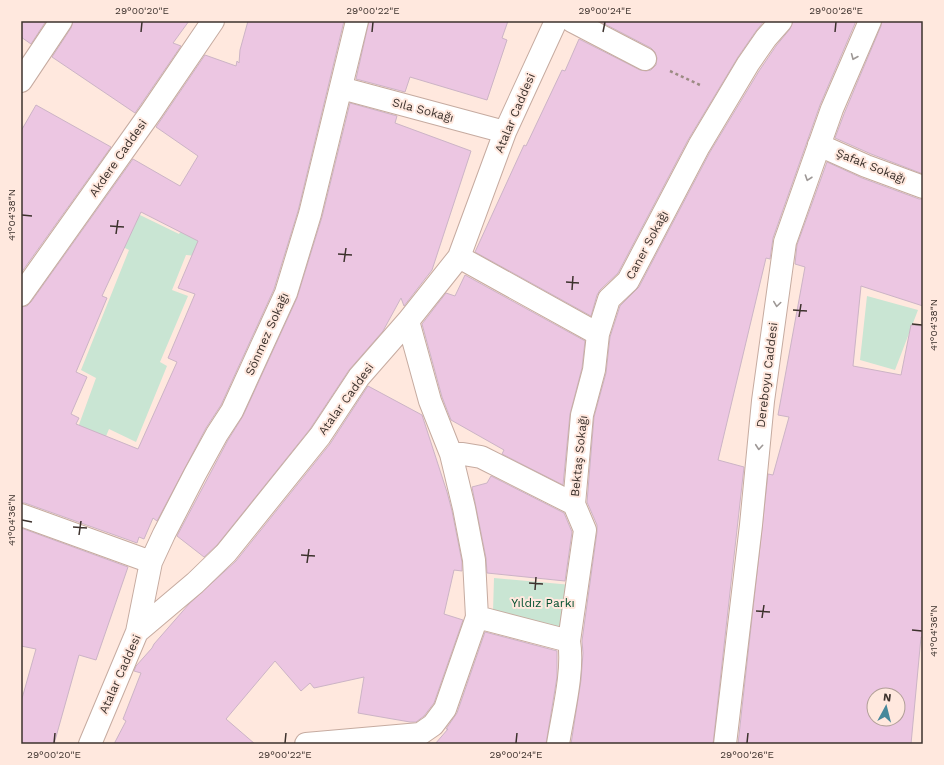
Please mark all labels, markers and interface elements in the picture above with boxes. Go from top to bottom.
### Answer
text: 29°00'20"E [115,5,169,16]
text: 29°00'22"E [346,5,400,16]
text: 29°00'24"E [579,5,631,16]
text: 29°00'26"E [809,5,863,16]
one-way arrow [851,52,859,60]
street label: Atalar Caddesi [492,71,538,155]
street label: Sıla Sokağı [391,95,455,125]
street label: Akdere Caddesi [86,117,150,199]
street label: Şafak Sokağı [834,146,908,186]
one-way arrow [804,174,812,181]
text: 41°04'38"N [6,189,17,241]
street label: Caner Sokağı [623,208,671,282]
street label: Sönmez Sokağı [242,290,292,378]
text: 41°04'38"N [928,299,939,351]
one-way arrow [773,301,782,307]
street label: Dereboyu Caddesi [754,322,780,428]
street label: Atalar Caddesi [315,360,377,438]
street label: Bektaş Sokağı [568,415,590,497]
one-way arrow [754,444,763,450]
text: 41°04'36"N [6,494,17,546]
park label: Yıldız Parkı [511,596,575,610]
text: 41°04'36"N [928,605,939,657]
street label: Atalar Caddesi [96,632,144,716]
north arrow [866,687,906,727]
text: N [882,691,892,705]
text: 29°00'20"E [27,749,81,760]
text: 29°00'22"E [258,749,312,760]
text: 29°00'24"E [490,749,542,760]
text: 29°00'26"E [720,749,774,760]

